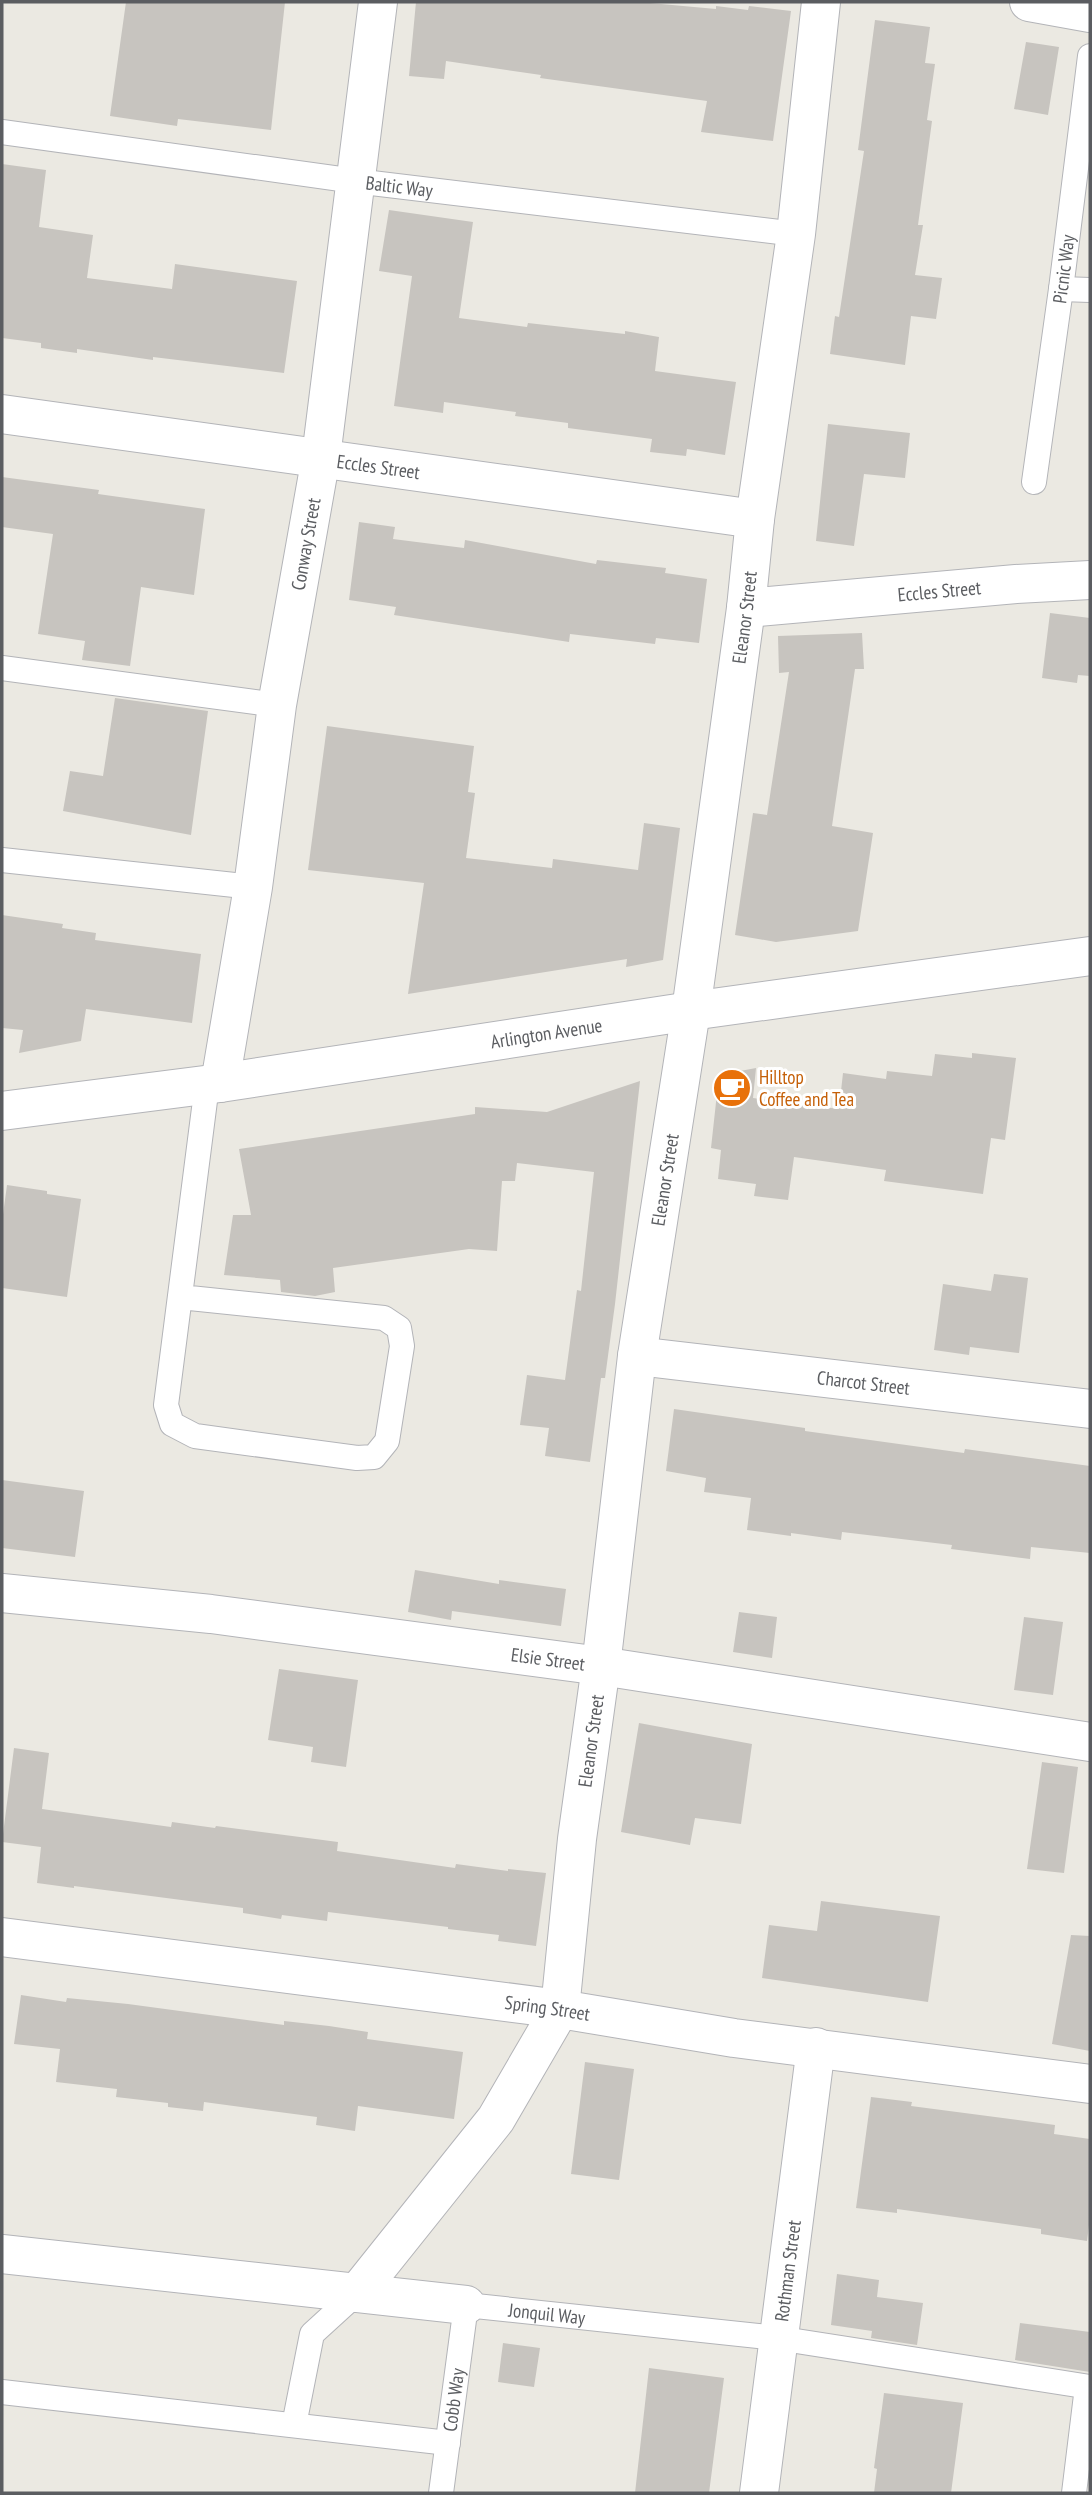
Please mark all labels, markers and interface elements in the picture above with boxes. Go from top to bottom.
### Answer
street label: Baltic Way [364,170,435,202]
street label: Picnic Way [1047,232,1080,305]
street label: Eccles Street [335,449,422,484]
street label: Conway Street [286,495,326,592]
street label: Eleanor Street [727,569,762,665]
street label: Eccles Street [897,575,983,606]
street label: Arlington Avenue [489,1013,604,1053]
place label: Hilltop Coffee and Tea [759,1065,854,1111]
cafe icon: Hilltop Coffee and Tea [711,1067,753,1109]
street label: Eleanor Street [646,1131,684,1228]
street label: Charcot Street [816,1365,912,1400]
street label: Elsie Street [509,1642,587,1676]
street label: Eleanor Street [572,1692,609,1789]
street label: Spring Street [503,1990,593,2026]
street label: Rothman Street [769,2218,806,2323]
street label: Jonquil Way [506,2297,587,2330]
street label: Cobb Way [437,2366,470,2433]

